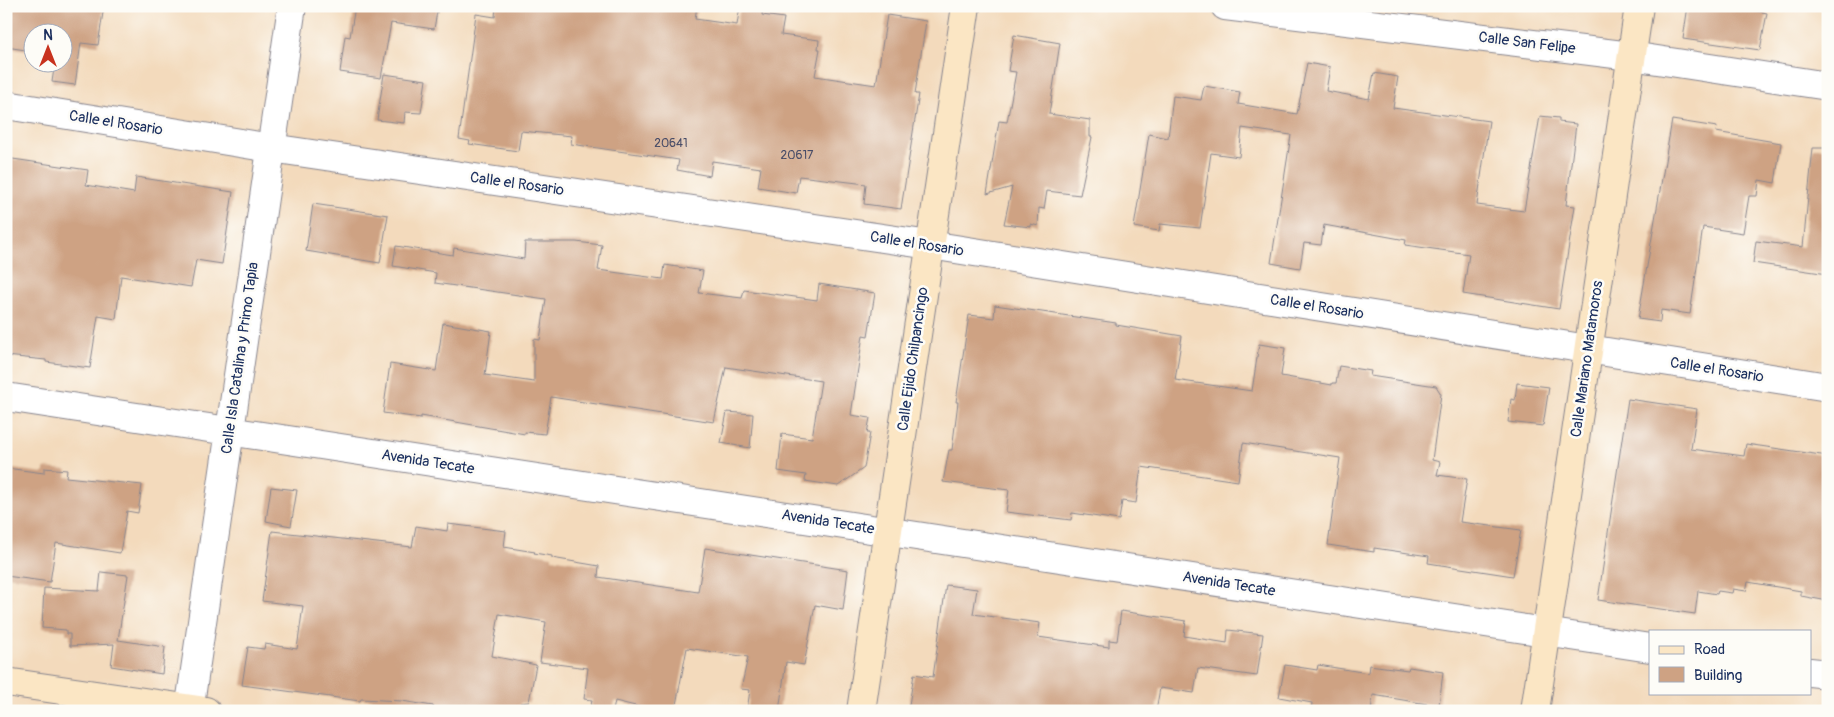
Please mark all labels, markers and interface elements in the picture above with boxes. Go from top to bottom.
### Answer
north arrow [22,22,72,72]
text: N [43,27,53,44]
street label: Calle San Felipe [1477,28,1577,58]
street label: Calle el Rosario [68,106,164,140]
house number: 20641 [654,136,688,151]
house number: 20617 [781,148,814,163]
street label: Calle el Rosario [469,168,565,200]
street label: Calle el Rosario [869,227,965,261]
street label: Calle Isla Catalina y Primo Tapia [217,261,263,455]
street label: Calle Mariano Matamoros [1567,279,1607,439]
street label: Calle Ejido Chilpancingo [893,286,933,432]
street label: Calle el Rosario [1269,290,1365,324]
street label: Calle el Rosario [1669,353,1765,387]
street label: Avenida Tecate [380,445,476,479]
street label: Avenida Tecate [780,505,876,539]
street label: Avenida Tecate [1181,567,1277,601]
legend [1649,630,1812,694]
text: Road [1694,640,1725,659]
text: Building [1694,666,1742,685]

